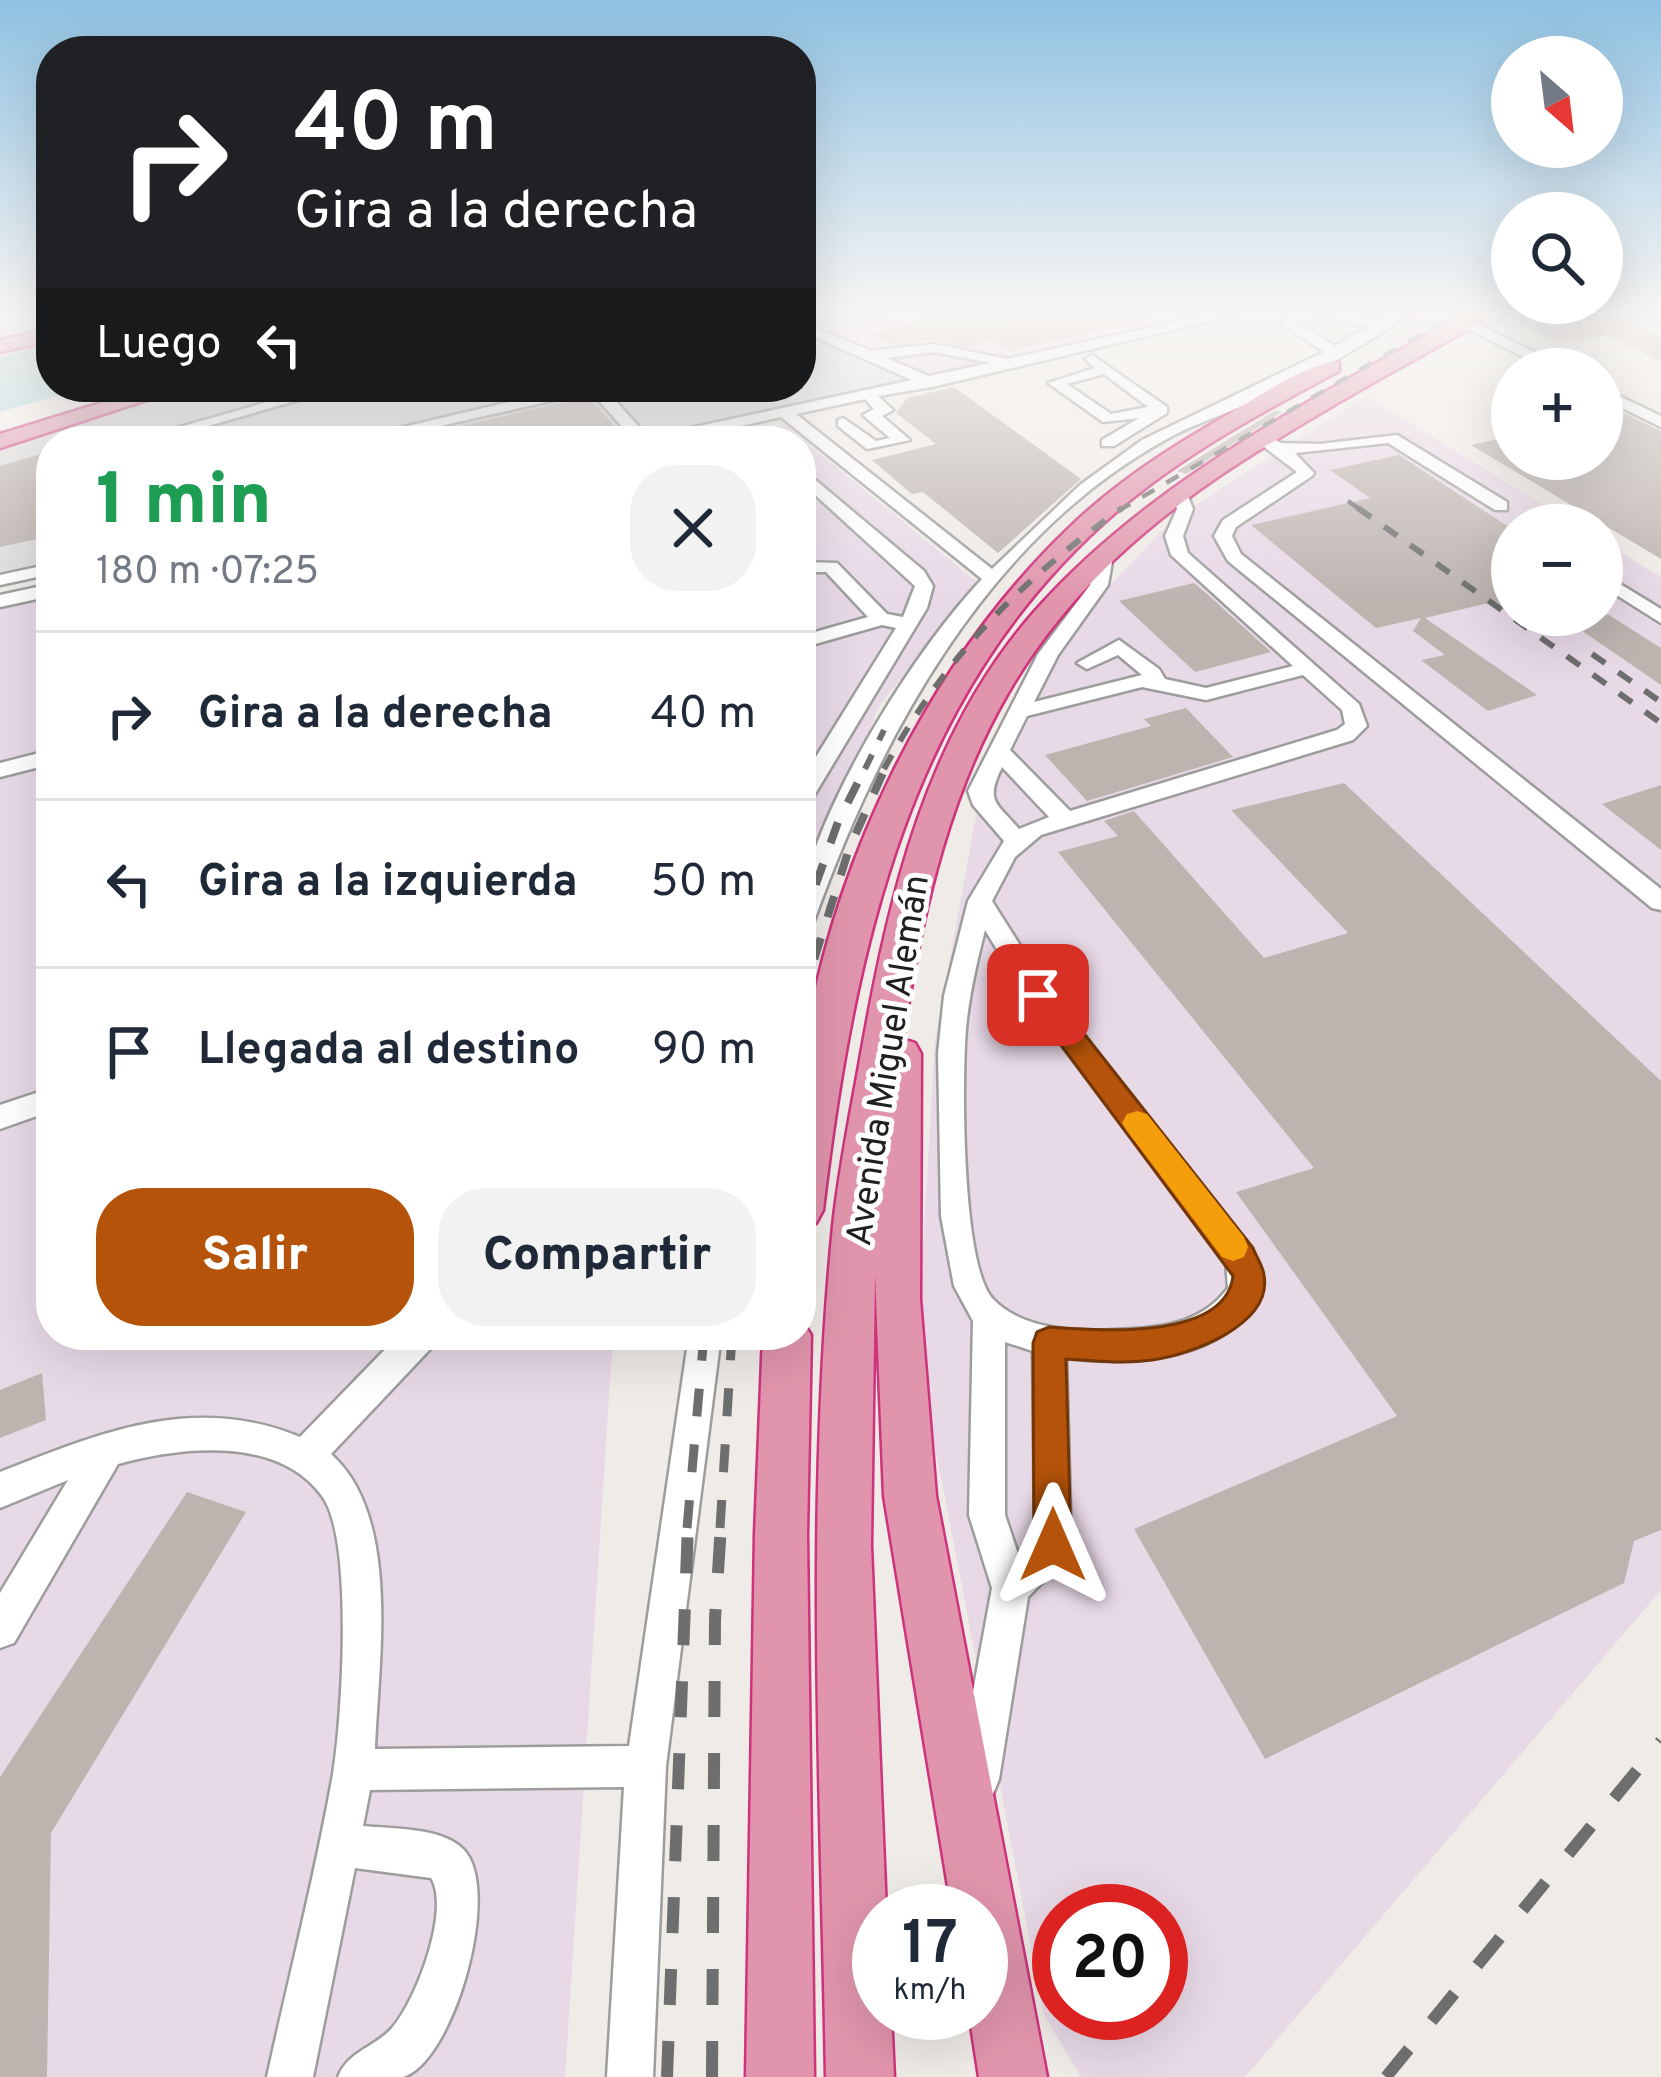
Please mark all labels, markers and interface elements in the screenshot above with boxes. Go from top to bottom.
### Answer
north arrow [1491,36,1623,168]
map controls [1491,36,1623,636]
text: 40 m [294,75,498,181]
icon: right [96,84,252,240]
text: Gira a la derecha [294,179,698,248]
button: search [1491,192,1623,324]
icon: left [246,312,312,378]
text: Luego [96,317,222,374]
button: + [1491,348,1623,480]
text: 1 min [96,458,272,550]
button: close [630,465,756,591]
button: − [1491,504,1623,636]
text: 180 m · 07:25 [96,549,319,598]
icon: right [96,683,162,749]
text: Gira a la derecha [198,687,552,744]
text: 40 m [650,687,756,744]
icon: left [96,851,162,917]
text: Gira a la izquierda [198,855,578,912]
text: 50 m [651,855,756,912]
street label: Avenida Miguel Alemán [838,872,942,1250]
pin [987,944,1089,1046]
icon: arrive [1005,962,1071,1028]
icon: arrive [96,1019,162,1085]
text: Llegada al destino [198,1023,579,1080]
text: 90 m [652,1023,756,1080]
button: Salir [96,1188,414,1326]
button: Compartir [438,1188,756,1326]
position arrow [990,1482,1116,1608]
speed limit sign: 20 [1032,1884,1188,2040]
text: 17 [902,1909,958,1985]
text: km/h [894,1973,966,2010]

